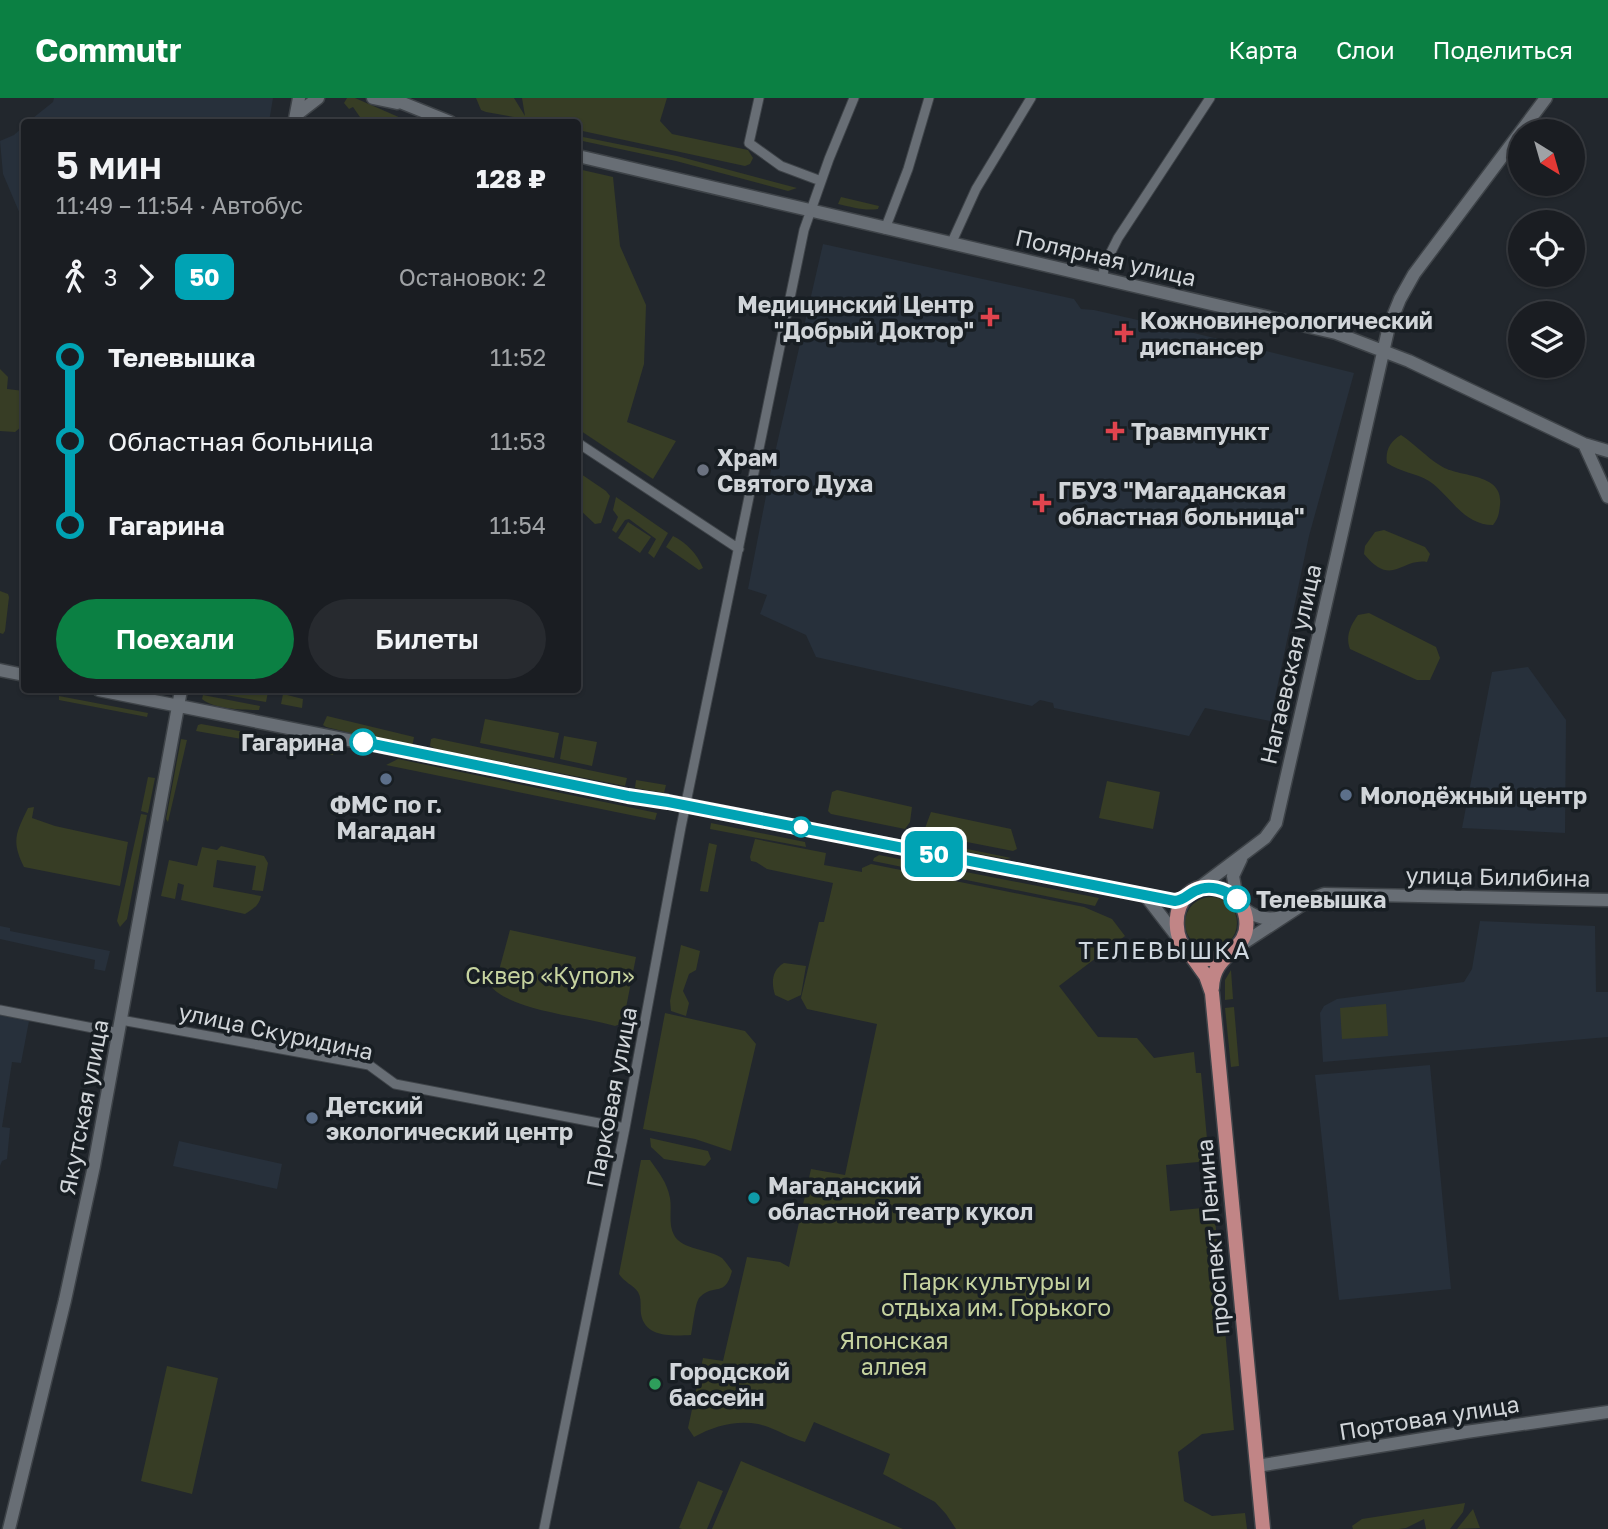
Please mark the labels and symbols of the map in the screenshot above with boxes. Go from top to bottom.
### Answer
north arrow [1508,119,1586,196]
street label: Полярная улица [1013,223,1199,291]
place label: Медицинский Центр "Добрый Доктор" [737,290,974,344]
place label: Кожновинерологический диспансер [1140,306,1433,360]
marker: Медицинский Центр "Добрый Доктор" [980,307,1000,327]
marker: Кожновинерологический диспансер [1114,323,1134,343]
place label: Травмпункт [1131,417,1269,445]
marker: Травмпункт [1105,421,1125,441]
place label: Храм Святого Духа [717,443,873,497]
marker: Храм Святого Духа [695,462,711,478]
place label: ГБУЗ "Магаданская областная больница" [1058,476,1305,530]
marker: ГБУЗ "Магаданская областная больница" [1032,493,1052,513]
street label: Нагаевская улица [1253,561,1327,767]
place label: Гагарина [241,728,344,756]
marker: Гагарина [350,729,376,755]
marker: ФМС по г. Магадан [378,771,394,787]
place label: Молодёжный центр [1360,781,1587,809]
marker: Молодёжный центр [1338,787,1354,803]
place label: ФМС по г. Магадан [330,790,442,844]
unlabelled marker [791,817,811,837]
line badge: 50 [902,831,965,877]
street label: улица Билибина [1405,860,1591,892]
place label: Телевышка [1256,885,1386,913]
marker: Телевышка [1224,886,1250,912]
district label: ТЕЛЕВЫШКА [1078,935,1252,964]
park label: Сквер «Купол» [465,961,635,989]
street label: улица Скуридина [176,997,376,1065]
street label: Парковая улица [580,1004,642,1190]
street label: Якутская улица [52,1017,114,1197]
place label: Детский экологический центр [326,1091,573,1145]
marker: Детский экологический центр [304,1110,320,1126]
street label: проспект Ленина [1189,1138,1235,1336]
place label: Магаданский областной театр кукол [768,1171,1033,1225]
marker: Магаданский областной театр кукол [746,1190,762,1206]
park label: Парк культуры и отдыха им. Горького [881,1267,1111,1321]
park label: Японская аллея [839,1326,949,1380]
place label: Городской бассейн [669,1357,790,1411]
marker: Городской бассейн [647,1376,663,1392]
street label: Портовая улица [1337,1389,1521,1445]

